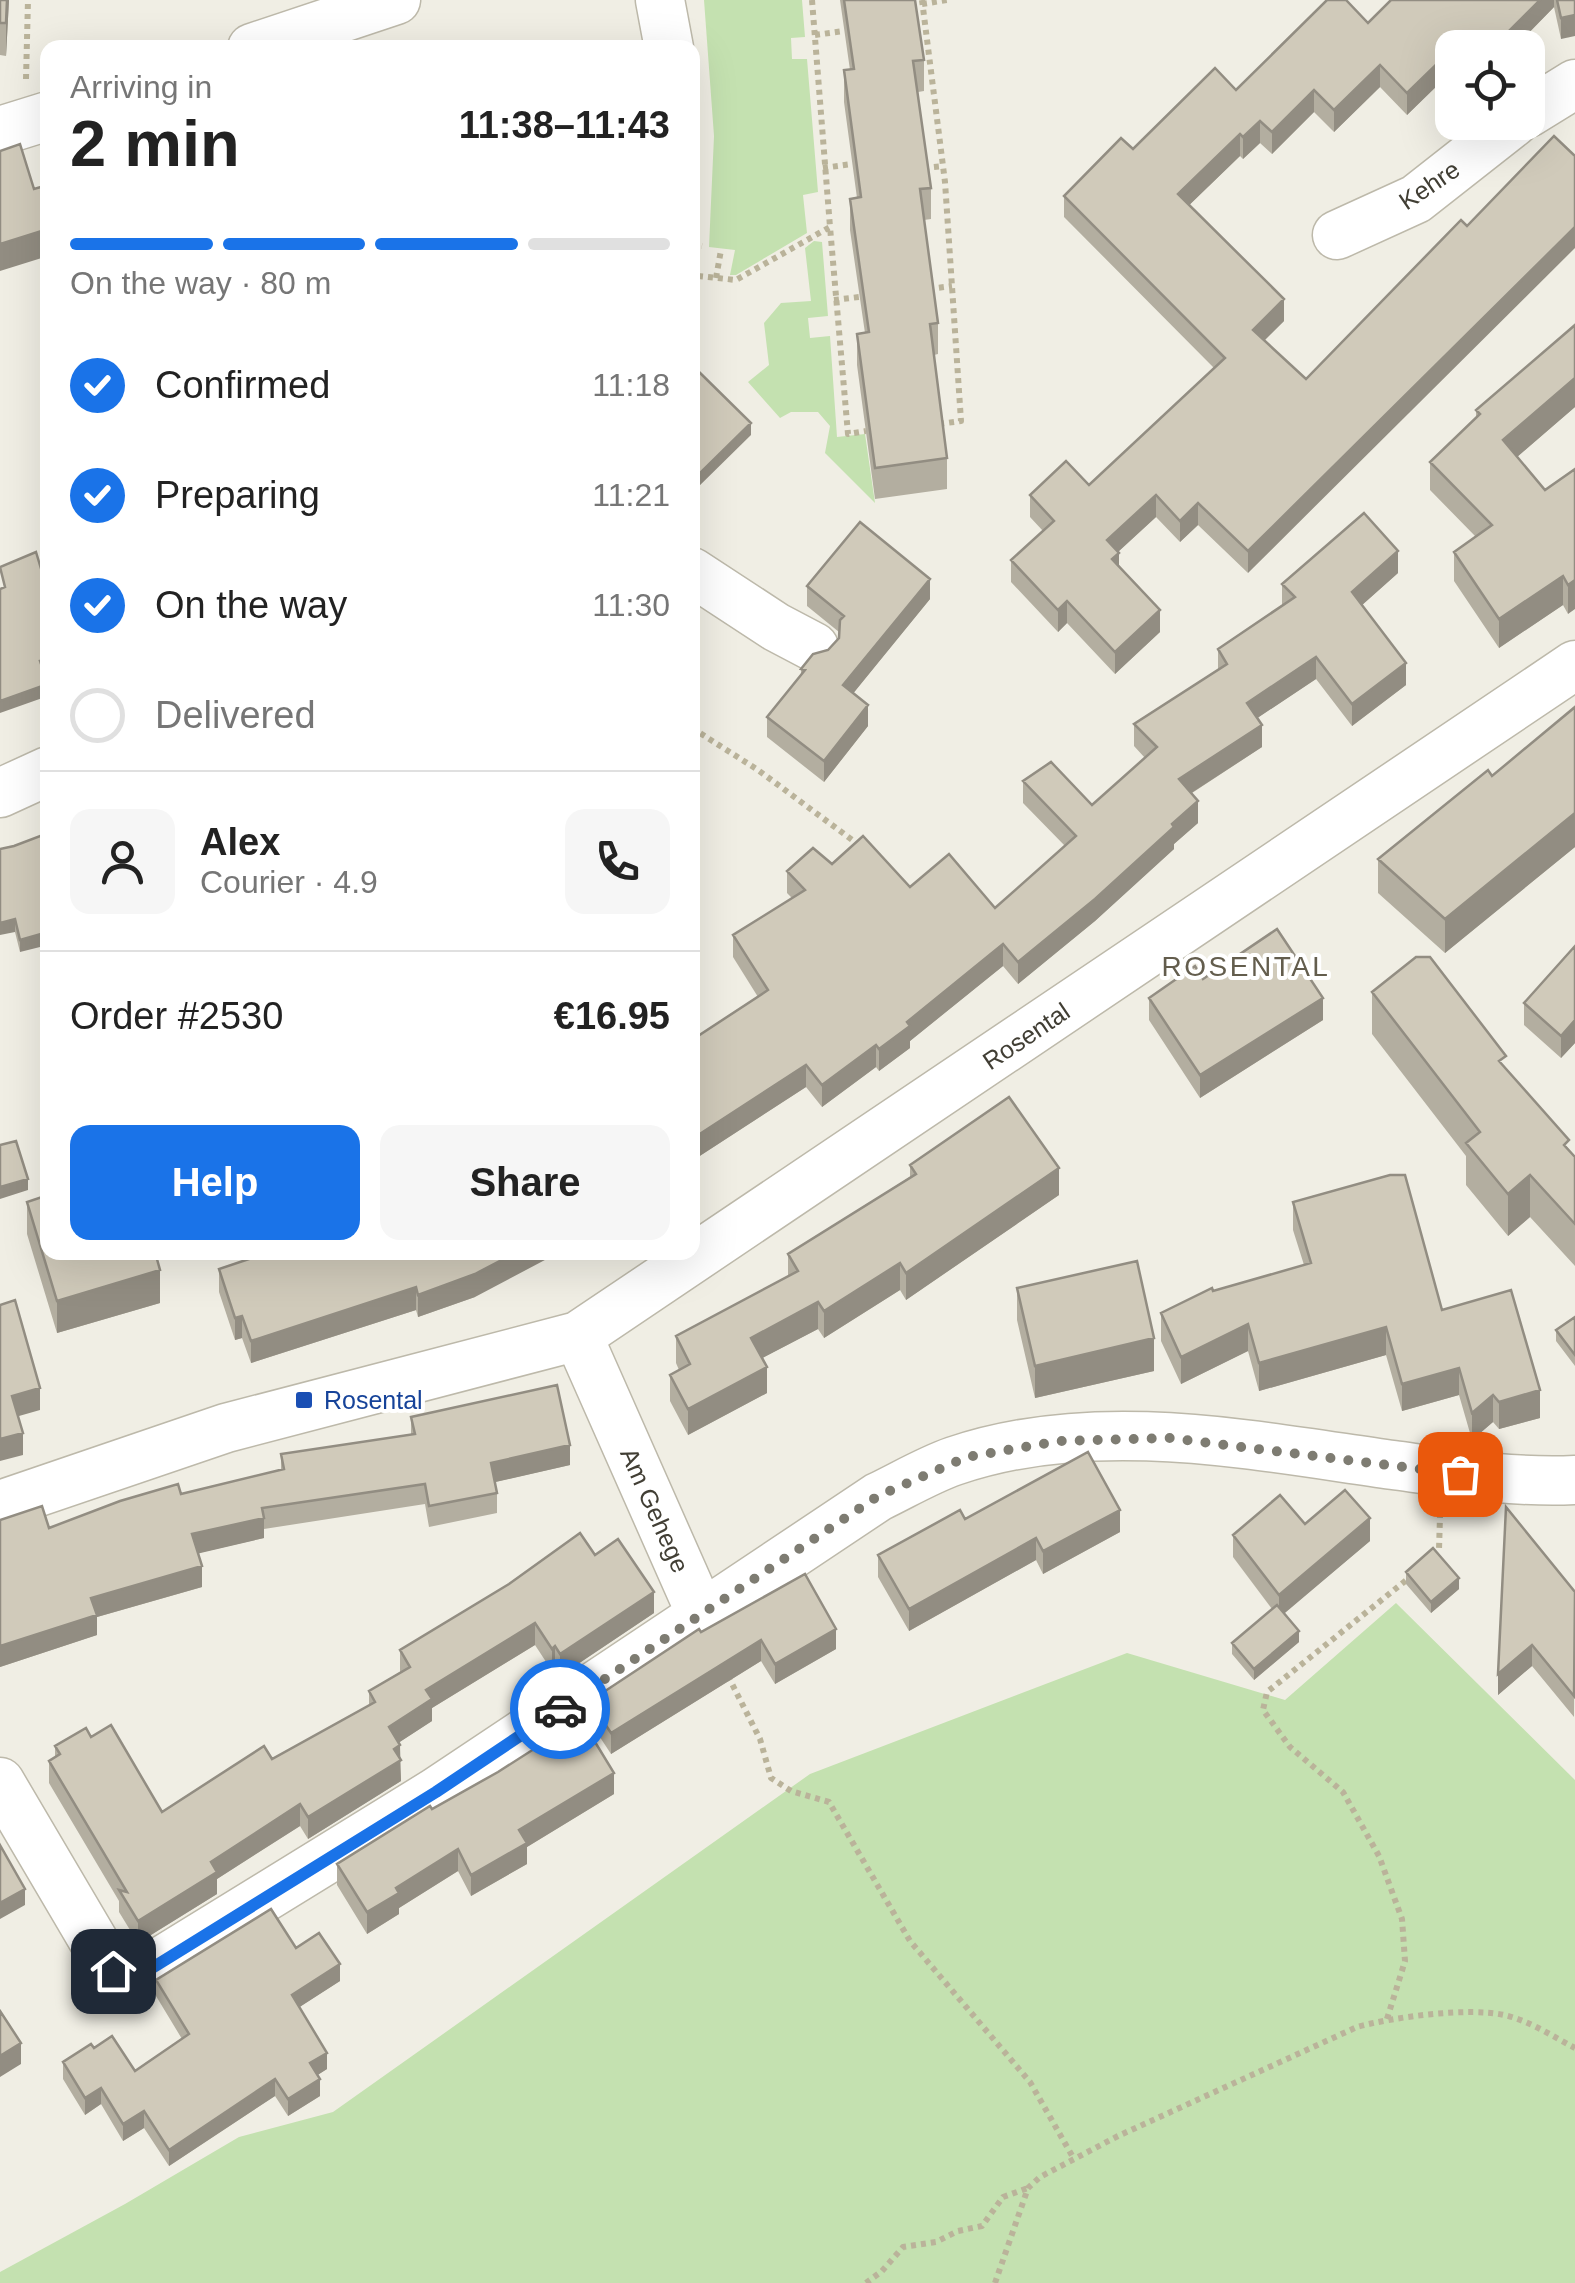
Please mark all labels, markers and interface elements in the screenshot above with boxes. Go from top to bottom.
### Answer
map controls [1435,30,1545,140]
button: locate [1435,30,1545,140]
text: Arriving in [70,69,212,105]
text: 11:38–11:43 [459,104,670,146]
text: 2 min [70,107,240,180]
street label: Kehre [1394,155,1464,215]
text: On the way · 80 m [70,265,331,301]
icon: check [70,358,125,413]
text: Confirmed [155,364,330,406]
text: 11:18 [592,367,670,403]
icon: check [70,468,125,523]
text: Preparing [155,474,320,516]
text: 11:21 [592,477,670,513]
icon: check [70,578,125,633]
text: On the way [155,584,347,626]
text: 11:30 [592,587,670,623]
text: Delivered [155,694,316,736]
button: person [70,809,175,914]
button: phone [565,809,670,914]
text: Alex [200,821,280,863]
text: Courier · 4.9 [200,864,378,900]
district label: ROSENTAL [1162,951,1330,982]
text: Order #2530 [70,995,283,1037]
text: €16.95 [554,995,670,1037]
street label: Rosental [977,997,1075,1075]
button: Help [70,1125,360,1240]
button: Share [380,1125,670,1240]
place label: Rosental [324,1386,423,1414]
marker: Rosental [293,1389,315,1411]
pin [1418,1432,1503,1517]
street label: Am Gehege [615,1443,695,1577]
icon: bag [1433,1447,1488,1502]
courier [510,1659,610,1759]
icon: car [533,1682,588,1737]
pin [71,1929,156,2014]
icon: home [86,1944,141,1999]

